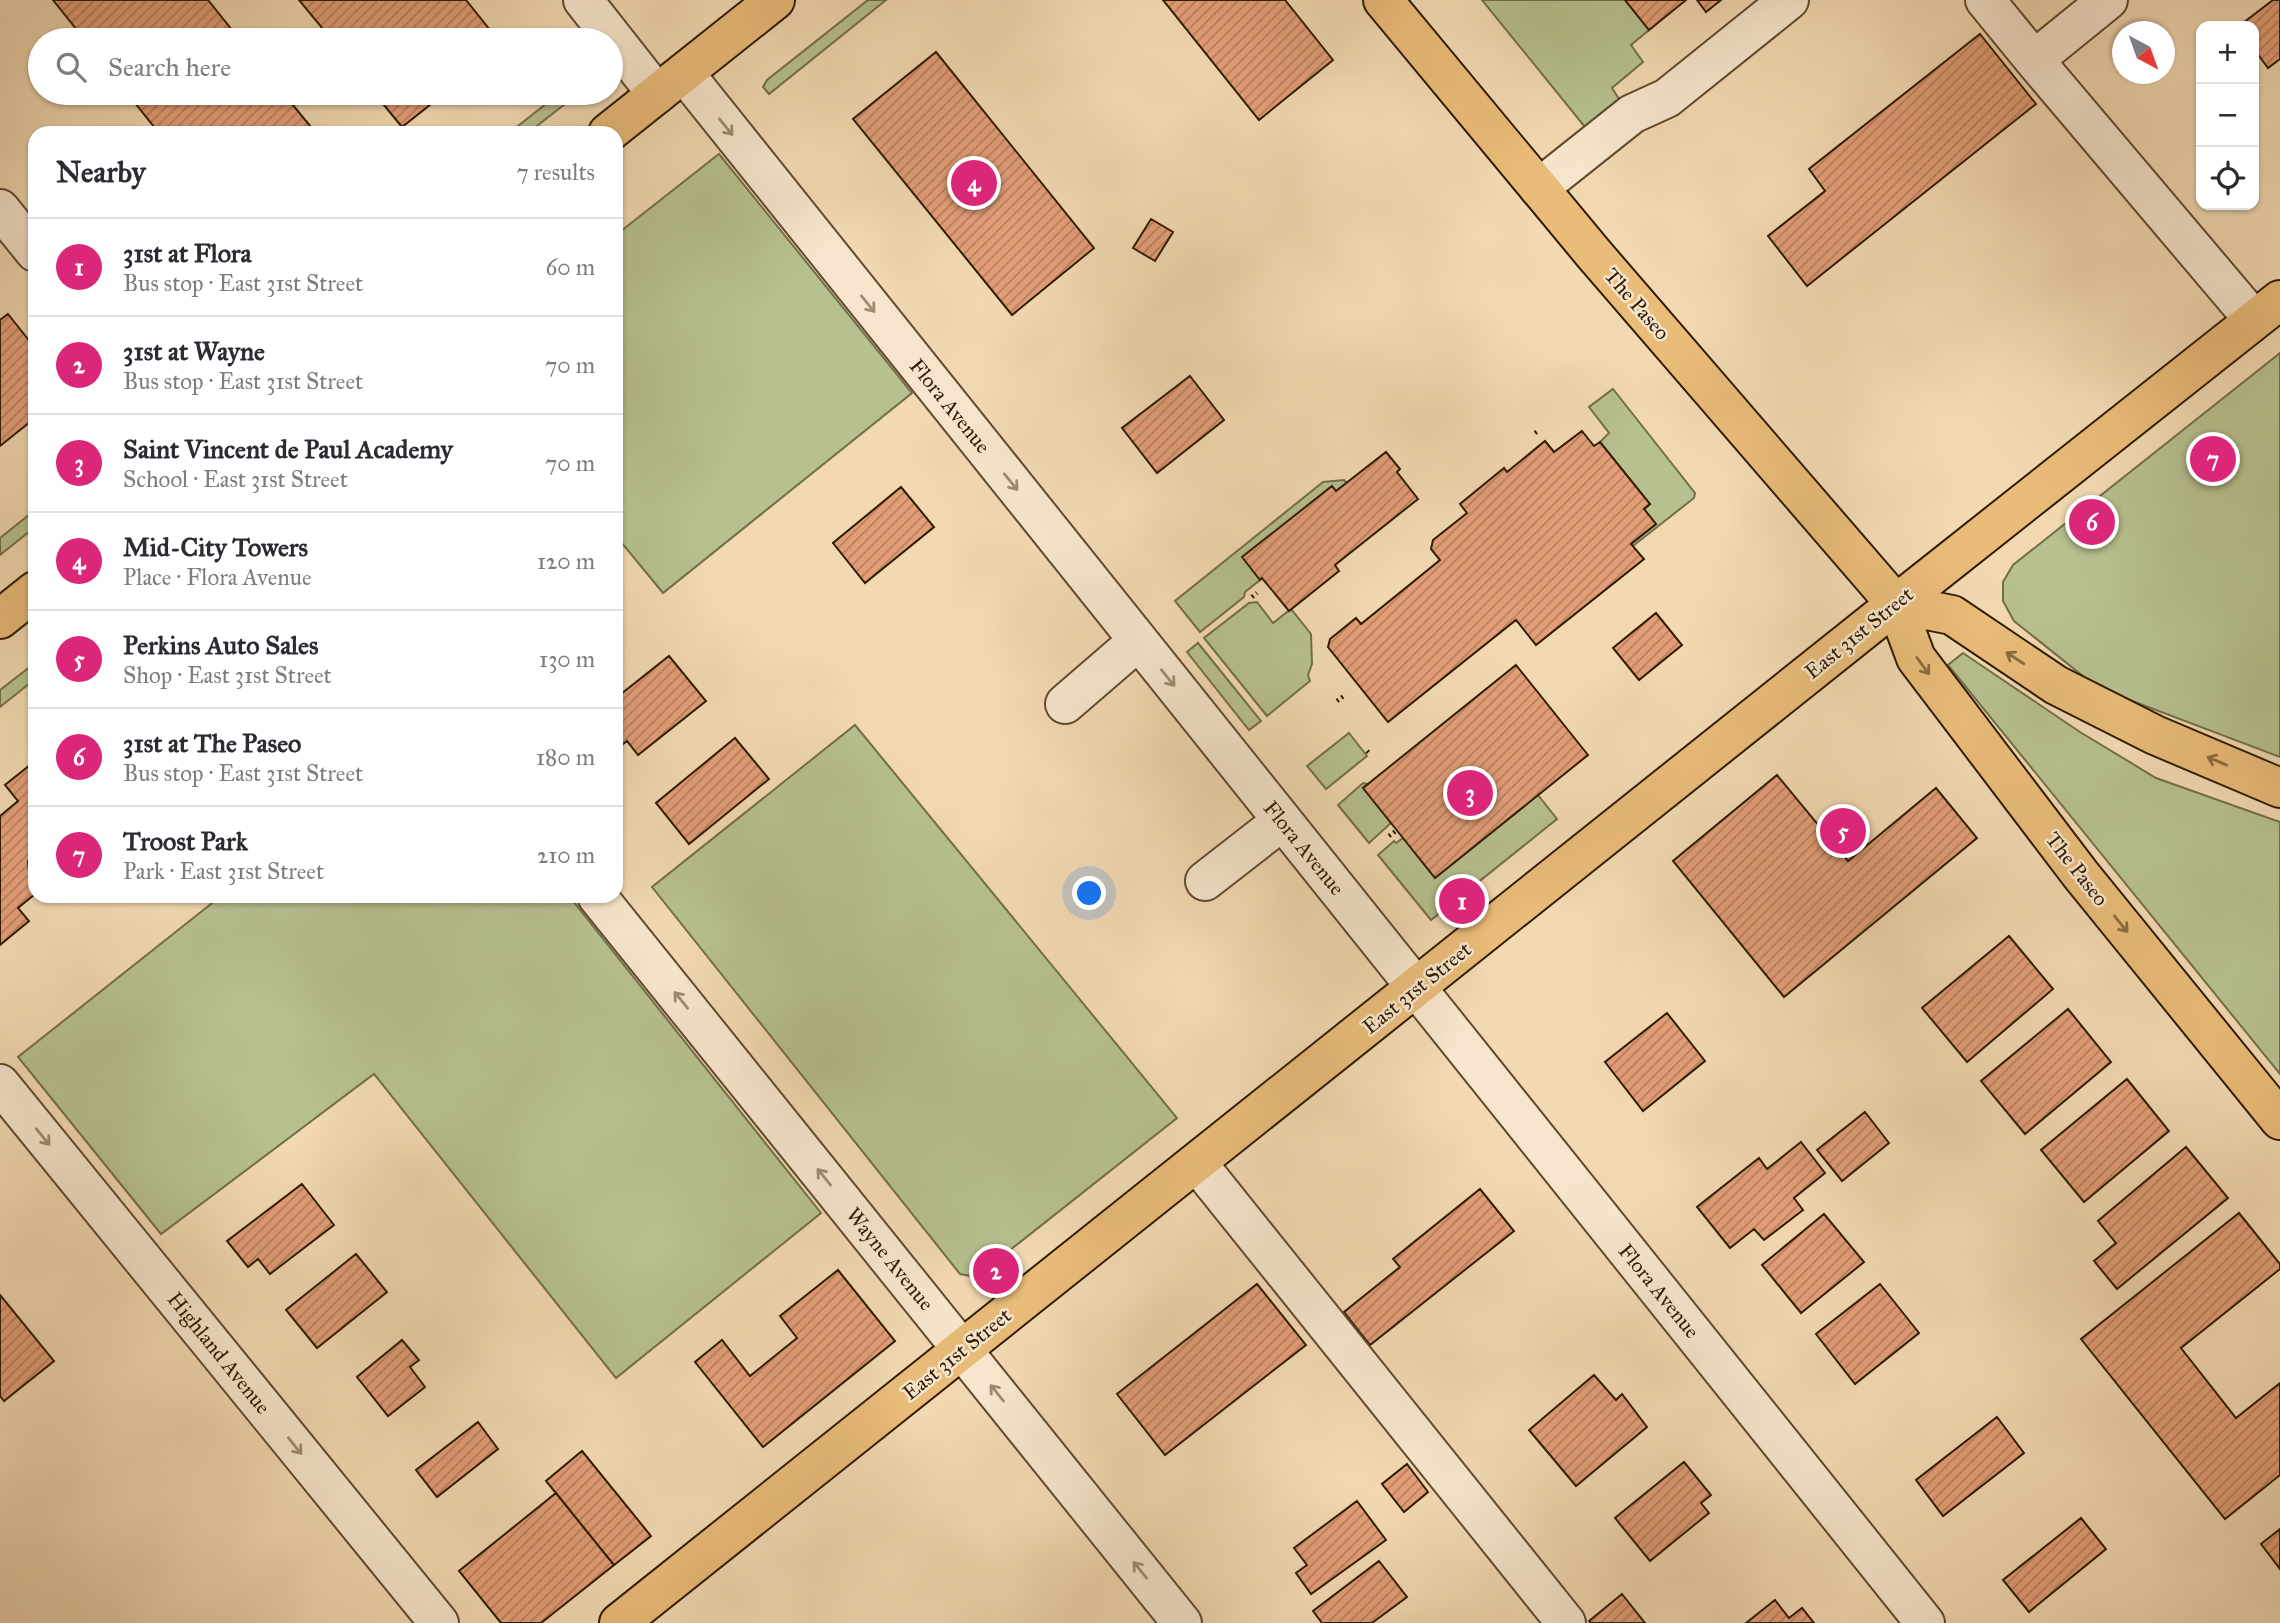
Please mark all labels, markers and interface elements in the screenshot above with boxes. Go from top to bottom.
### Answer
north arrow [2112,21,2175,84]
map controls [2196,21,2259,210]
button: + [2196,21,2259,84]
search box [28,28,623,105]
icon: search [52,48,90,86]
text: Search here [108,51,231,83]
button: − [2196,84,2259,147]
one-way arrow [719,117,734,135]
button: locate [2196,147,2259,210]
text: Nearby [56,154,146,190]
pin: 4 [951,157,997,209]
text: 7 results [516,158,595,186]
text: 31st at Flora [123,237,252,269]
text: 1 [74,253,84,281]
text: 60 m [546,253,595,281]
street label: The Paseo [1599,263,1675,346]
text: Bus stop · East 31st Street [123,269,363,297]
one-way arrow [861,295,876,313]
text: 31st at Wayne [123,335,265,367]
text: 2 [73,351,85,379]
text: 70 m [545,351,595,379]
street label: Flora Avenue [904,353,996,459]
text: Bus stop · East 31st Street [123,367,363,395]
text: Saint Vincent de Paul Academy [123,433,453,465]
pin: 7 [2190,433,2236,485]
text: 3 [74,449,84,477]
text: 70 m [545,449,595,477]
text: School · East 31st Street [123,465,348,493]
one-way arrow [1003,472,1018,490]
pin: 6 [2069,496,2115,548]
text: Mid-City Towers [123,531,308,563]
text: 4 [73,547,85,575]
text: 120 m [537,547,595,575]
text: Place · Flora Avenue [123,563,312,591]
street label: East 31st Street [1800,581,1919,685]
text: Perkins Auto Sales [123,629,318,661]
text: 5 [74,645,84,673]
text: 130 m [539,645,595,673]
one-way arrow [2005,651,2025,665]
one-way arrow [1915,656,1930,675]
text: Shop · East 31st Street [123,661,332,689]
one-way arrow [1161,669,1176,687]
text: 31st at The Paseo [123,727,301,759]
text: 6 [73,743,85,771]
text: 180 m [536,743,595,771]
one-way arrow [2207,754,2228,767]
text: Bus stop · East 31st Street [123,759,363,787]
pin: 3 [1447,767,1493,819]
street label: Flora Avenue [1258,795,1350,901]
pin: 5 [1820,805,1866,857]
text: Troost Park [123,825,248,857]
street label: The Paseo [2040,827,2114,911]
text: 7 [73,841,85,869]
text: 210 m [537,841,595,869]
text: Park · East 31st Street [123,857,324,885]
pin: 1 [1439,875,1485,927]
your location [1072,876,1106,910]
one-way arrow [2114,915,2129,933]
street label: East 31st Street [1358,936,1477,1040]
one-way arrow [674,991,689,1010]
one-way arrow [35,1127,51,1145]
one-way arrow [816,1169,831,1187]
street label: Wayne Avenue [841,1202,940,1316]
street label: Flora Avenue [1613,1238,1705,1344]
pin: 2 [973,1245,1019,1297]
street label: Highland Avenue [162,1287,276,1419]
street label: East 31st Street [898,1302,1017,1406]
one-way arrow [989,1384,1005,1402]
one-way arrow [287,1437,303,1455]
one-way arrow [1132,1561,1147,1579]

